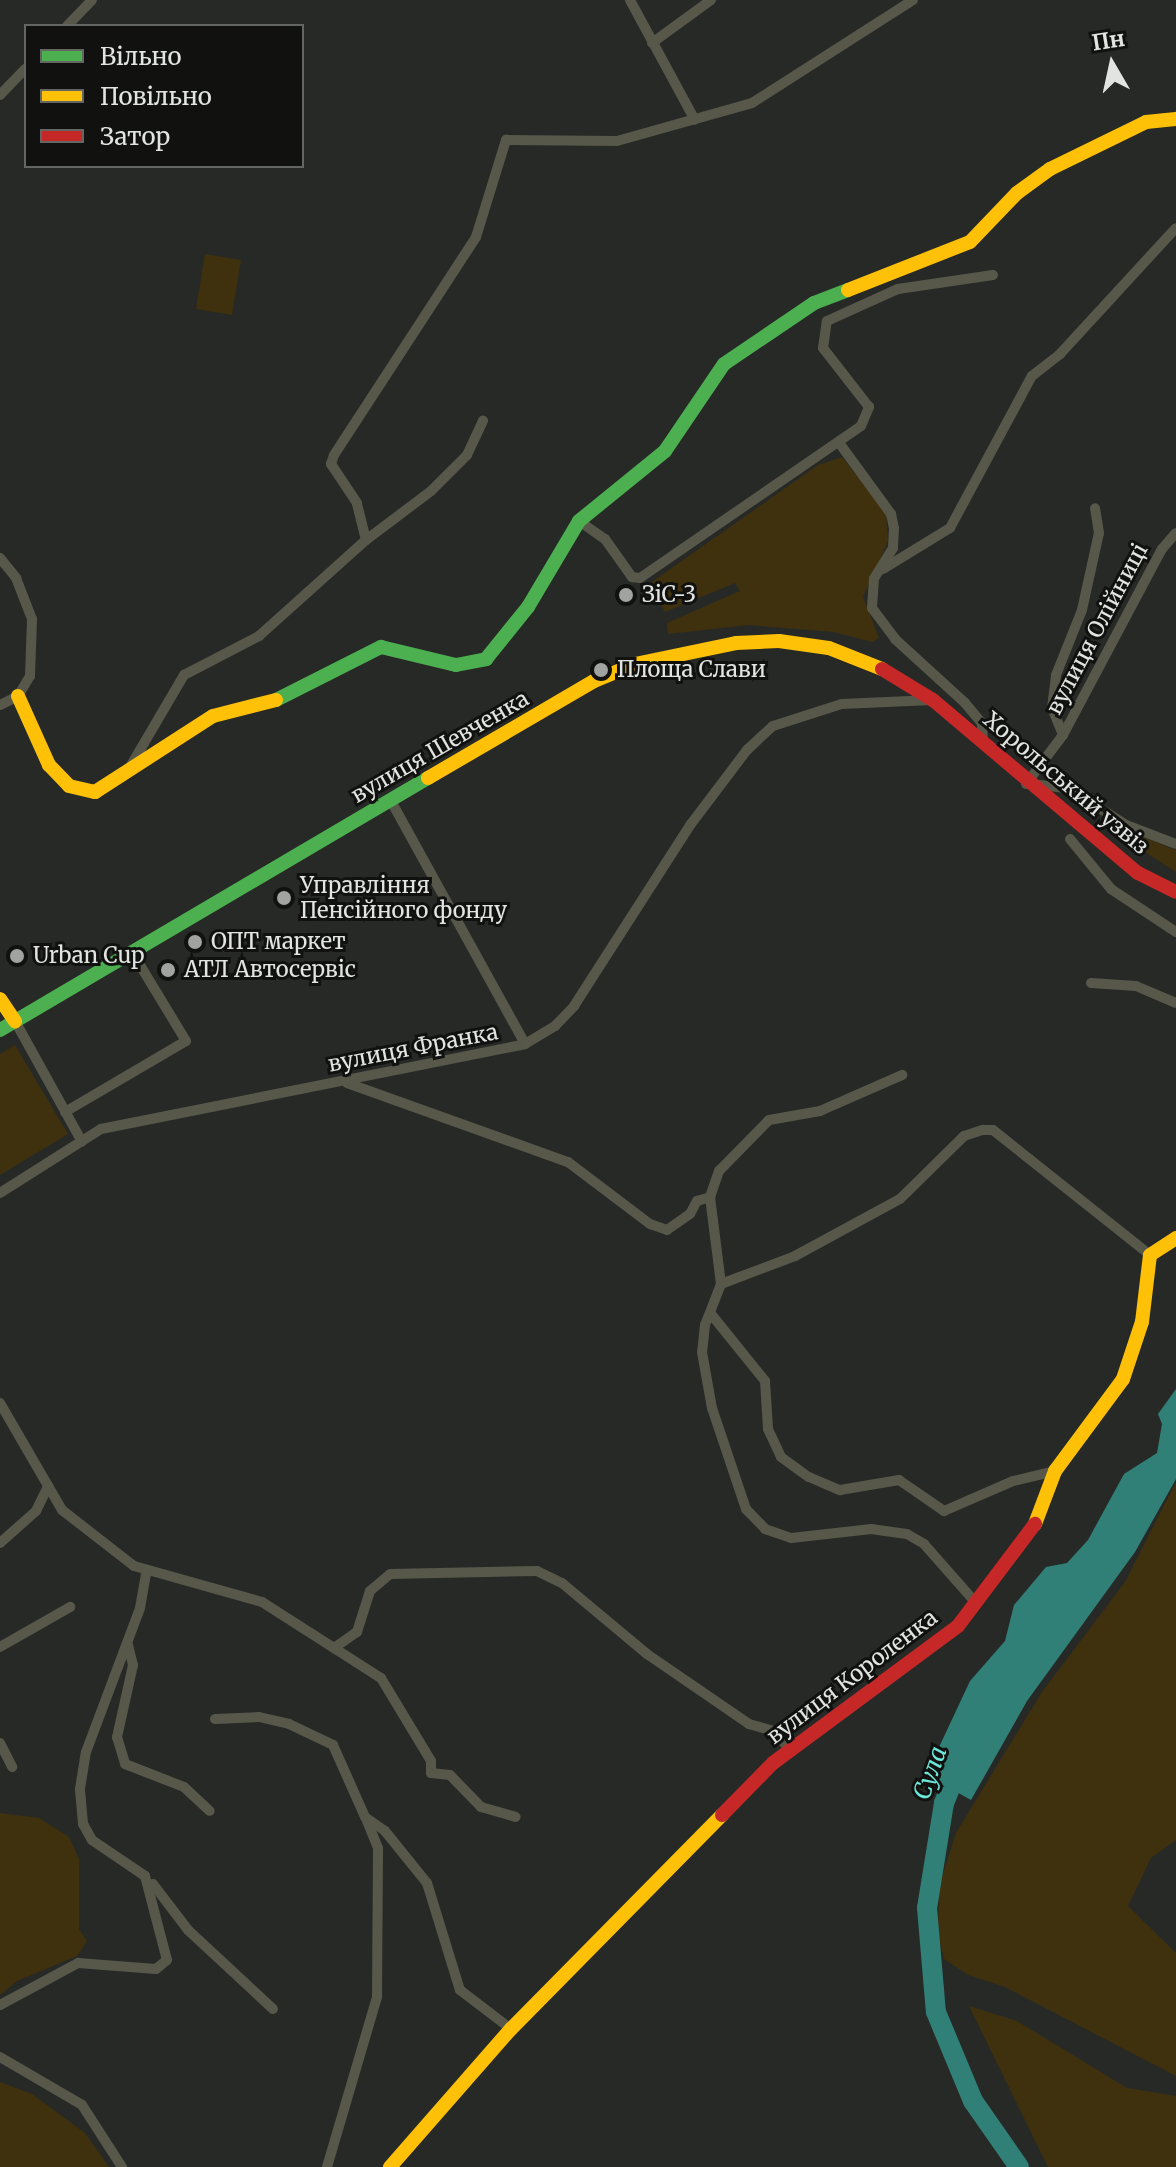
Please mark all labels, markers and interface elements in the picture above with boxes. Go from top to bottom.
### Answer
legend [24,24,304,168]
north arrow [1072,24,1152,104]
text: Пн [1090,24,1127,57]
text: Вільно [100,41,182,72]
text: Повільно [100,81,212,112]
text: Затор [100,121,170,152]
street label: вулиця Олійниці [1041,539,1153,719]
place label: ЗіС-3 [642,582,696,608]
marker: ЗіС-3 [617,586,635,604]
place label: Площа Слави [617,657,766,683]
marker: Площа Слави [592,661,610,679]
street label: вулиця Шевченка [347,685,533,809]
street label: Хорольський узвіз [978,706,1154,860]
place label: Управління Пенсійного фонду [300,872,507,924]
marker: Управління Пенсійного фонду [275,889,293,907]
place label: ОПТ маркет [211,929,346,955]
marker: ОПТ маркет [186,933,204,951]
place label: Urban Cup [33,943,144,969]
marker: Urban Cup [8,947,26,965]
place label: АТЛ Автосервіс [184,957,356,983]
marker: АТЛ Автосервіс [159,961,177,979]
street label: вулиця Франка [326,1019,500,1077]
street label: вулиця Короленка [762,1604,942,1750]
water label: Сула [907,1742,953,1804]

